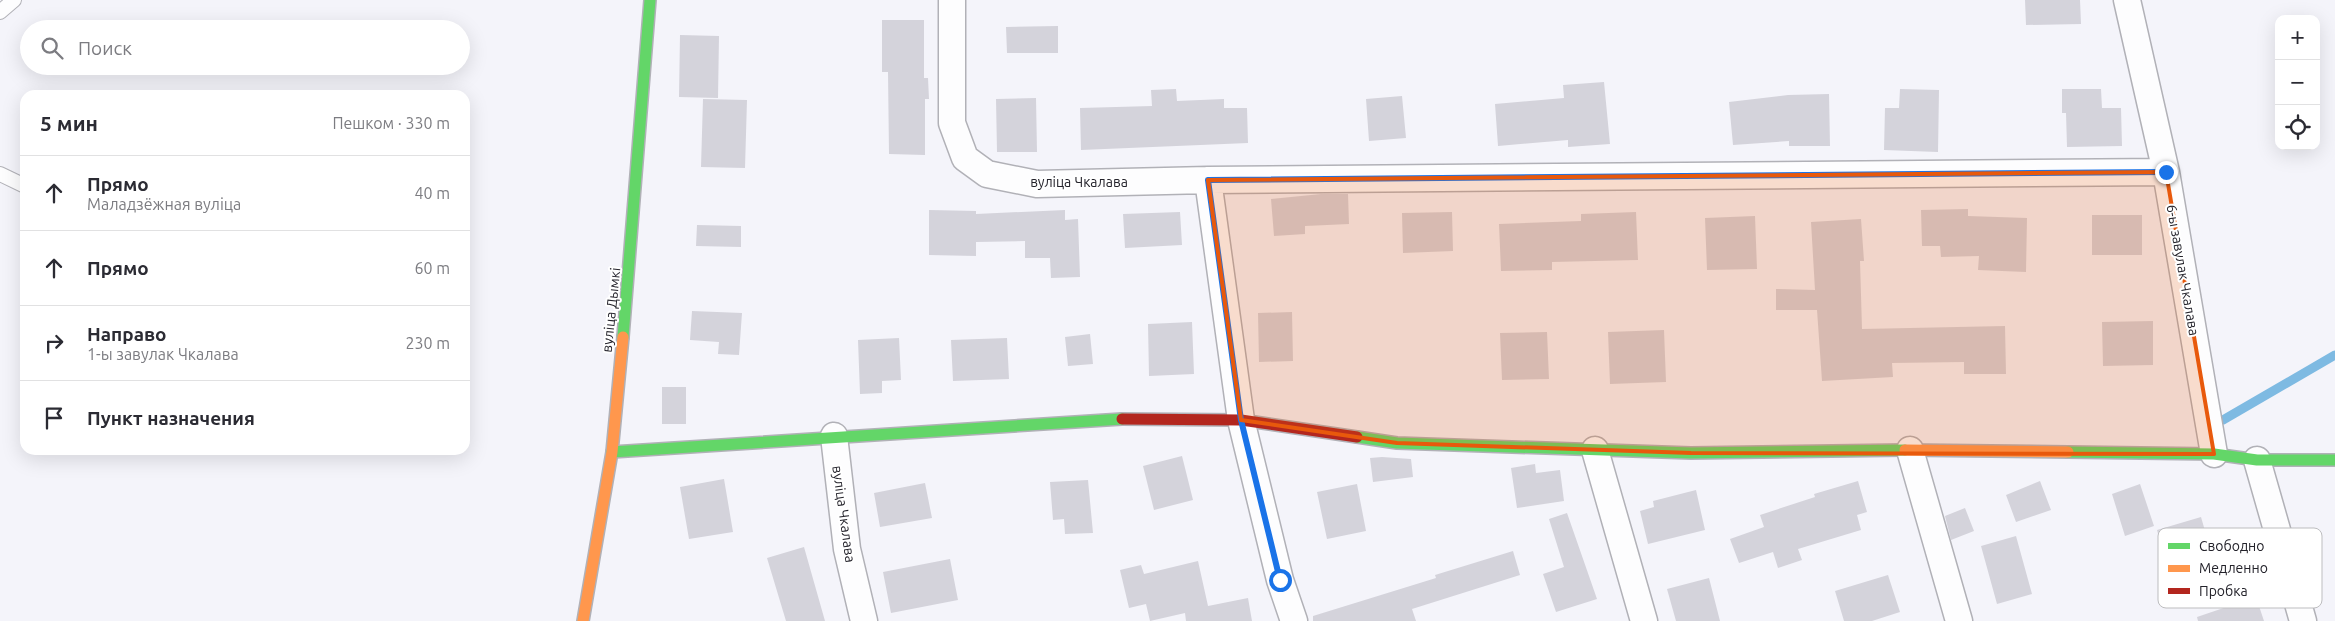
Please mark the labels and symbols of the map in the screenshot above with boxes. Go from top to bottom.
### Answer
route end [2155,161,2178,184]
street label: вуліца Чкалава [1030,174,1128,190]
street label: 6-ы завулак Чкалава [2164,203,2202,337]
street label: вуліца Дымкі [599,267,623,353]
street label: вуліца Чкалава [829,465,859,563]
legend [2158,528,2322,608]
text: Свободно [2199,538,2264,554]
text: Медленно [2199,560,2268,576]
route start [1269,569,1292,592]
text: Пробка [2199,583,2248,599]

